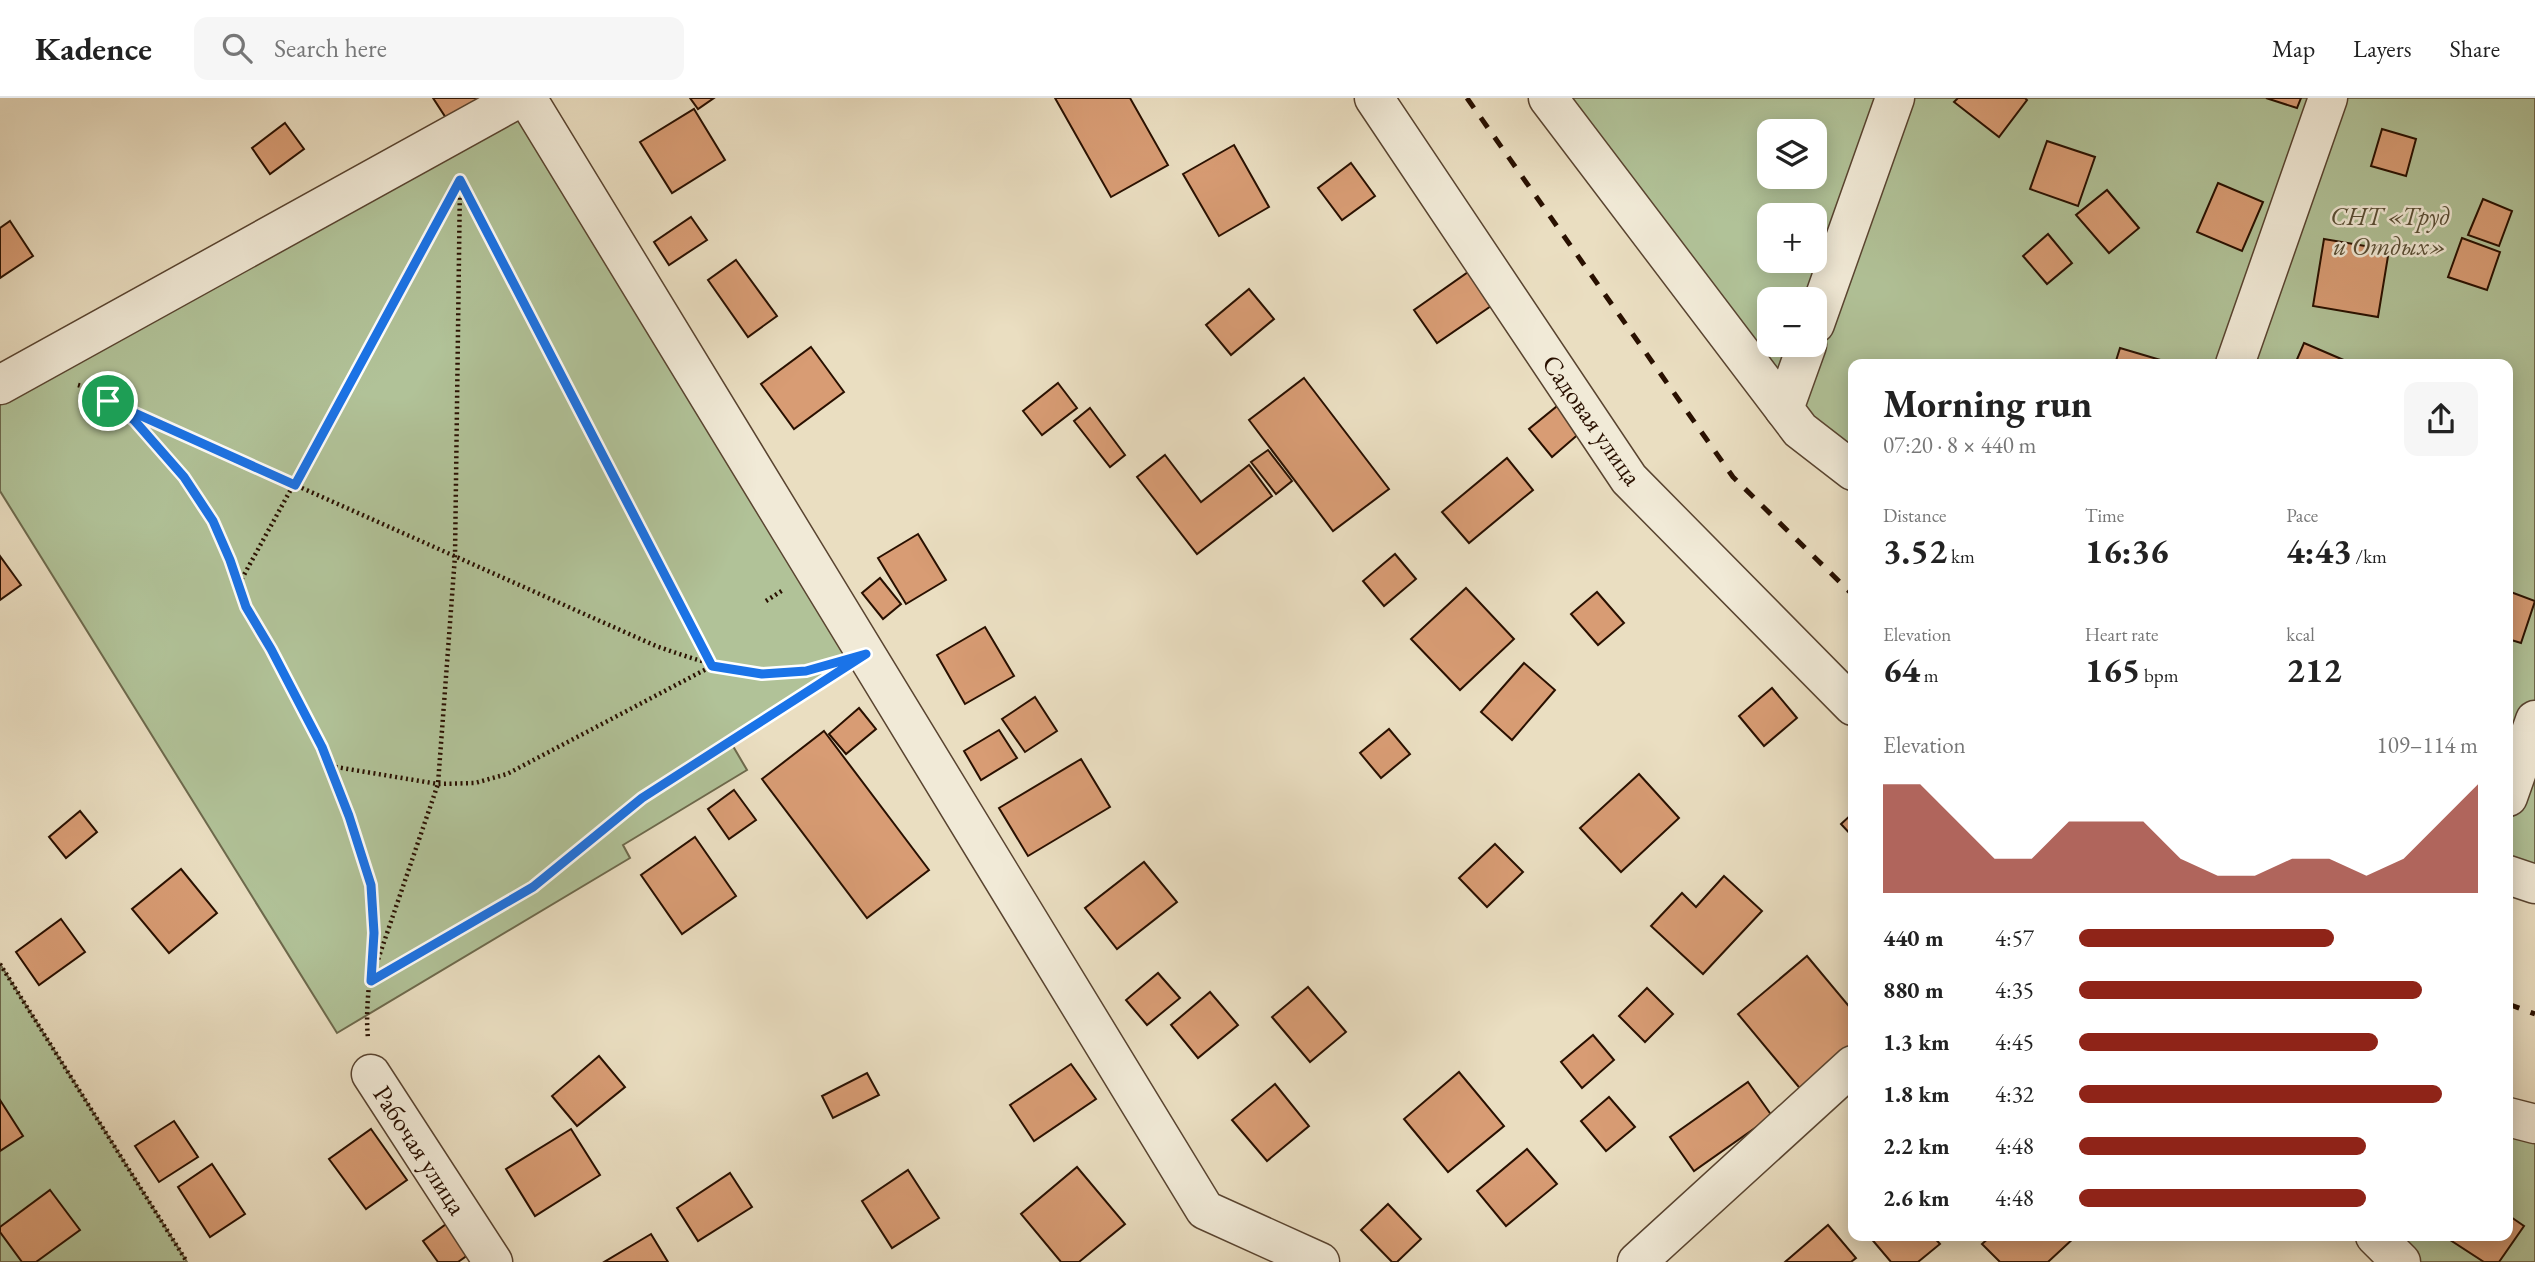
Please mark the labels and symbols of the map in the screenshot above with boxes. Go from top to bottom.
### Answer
park label: СНТ «Труд и Отдых» [2330,199,2450,263]
street label: Садовая улица [1534,348,1650,493]
pin [78,371,138,431]
street label: Рабочая улица [366,1079,475,1222]

